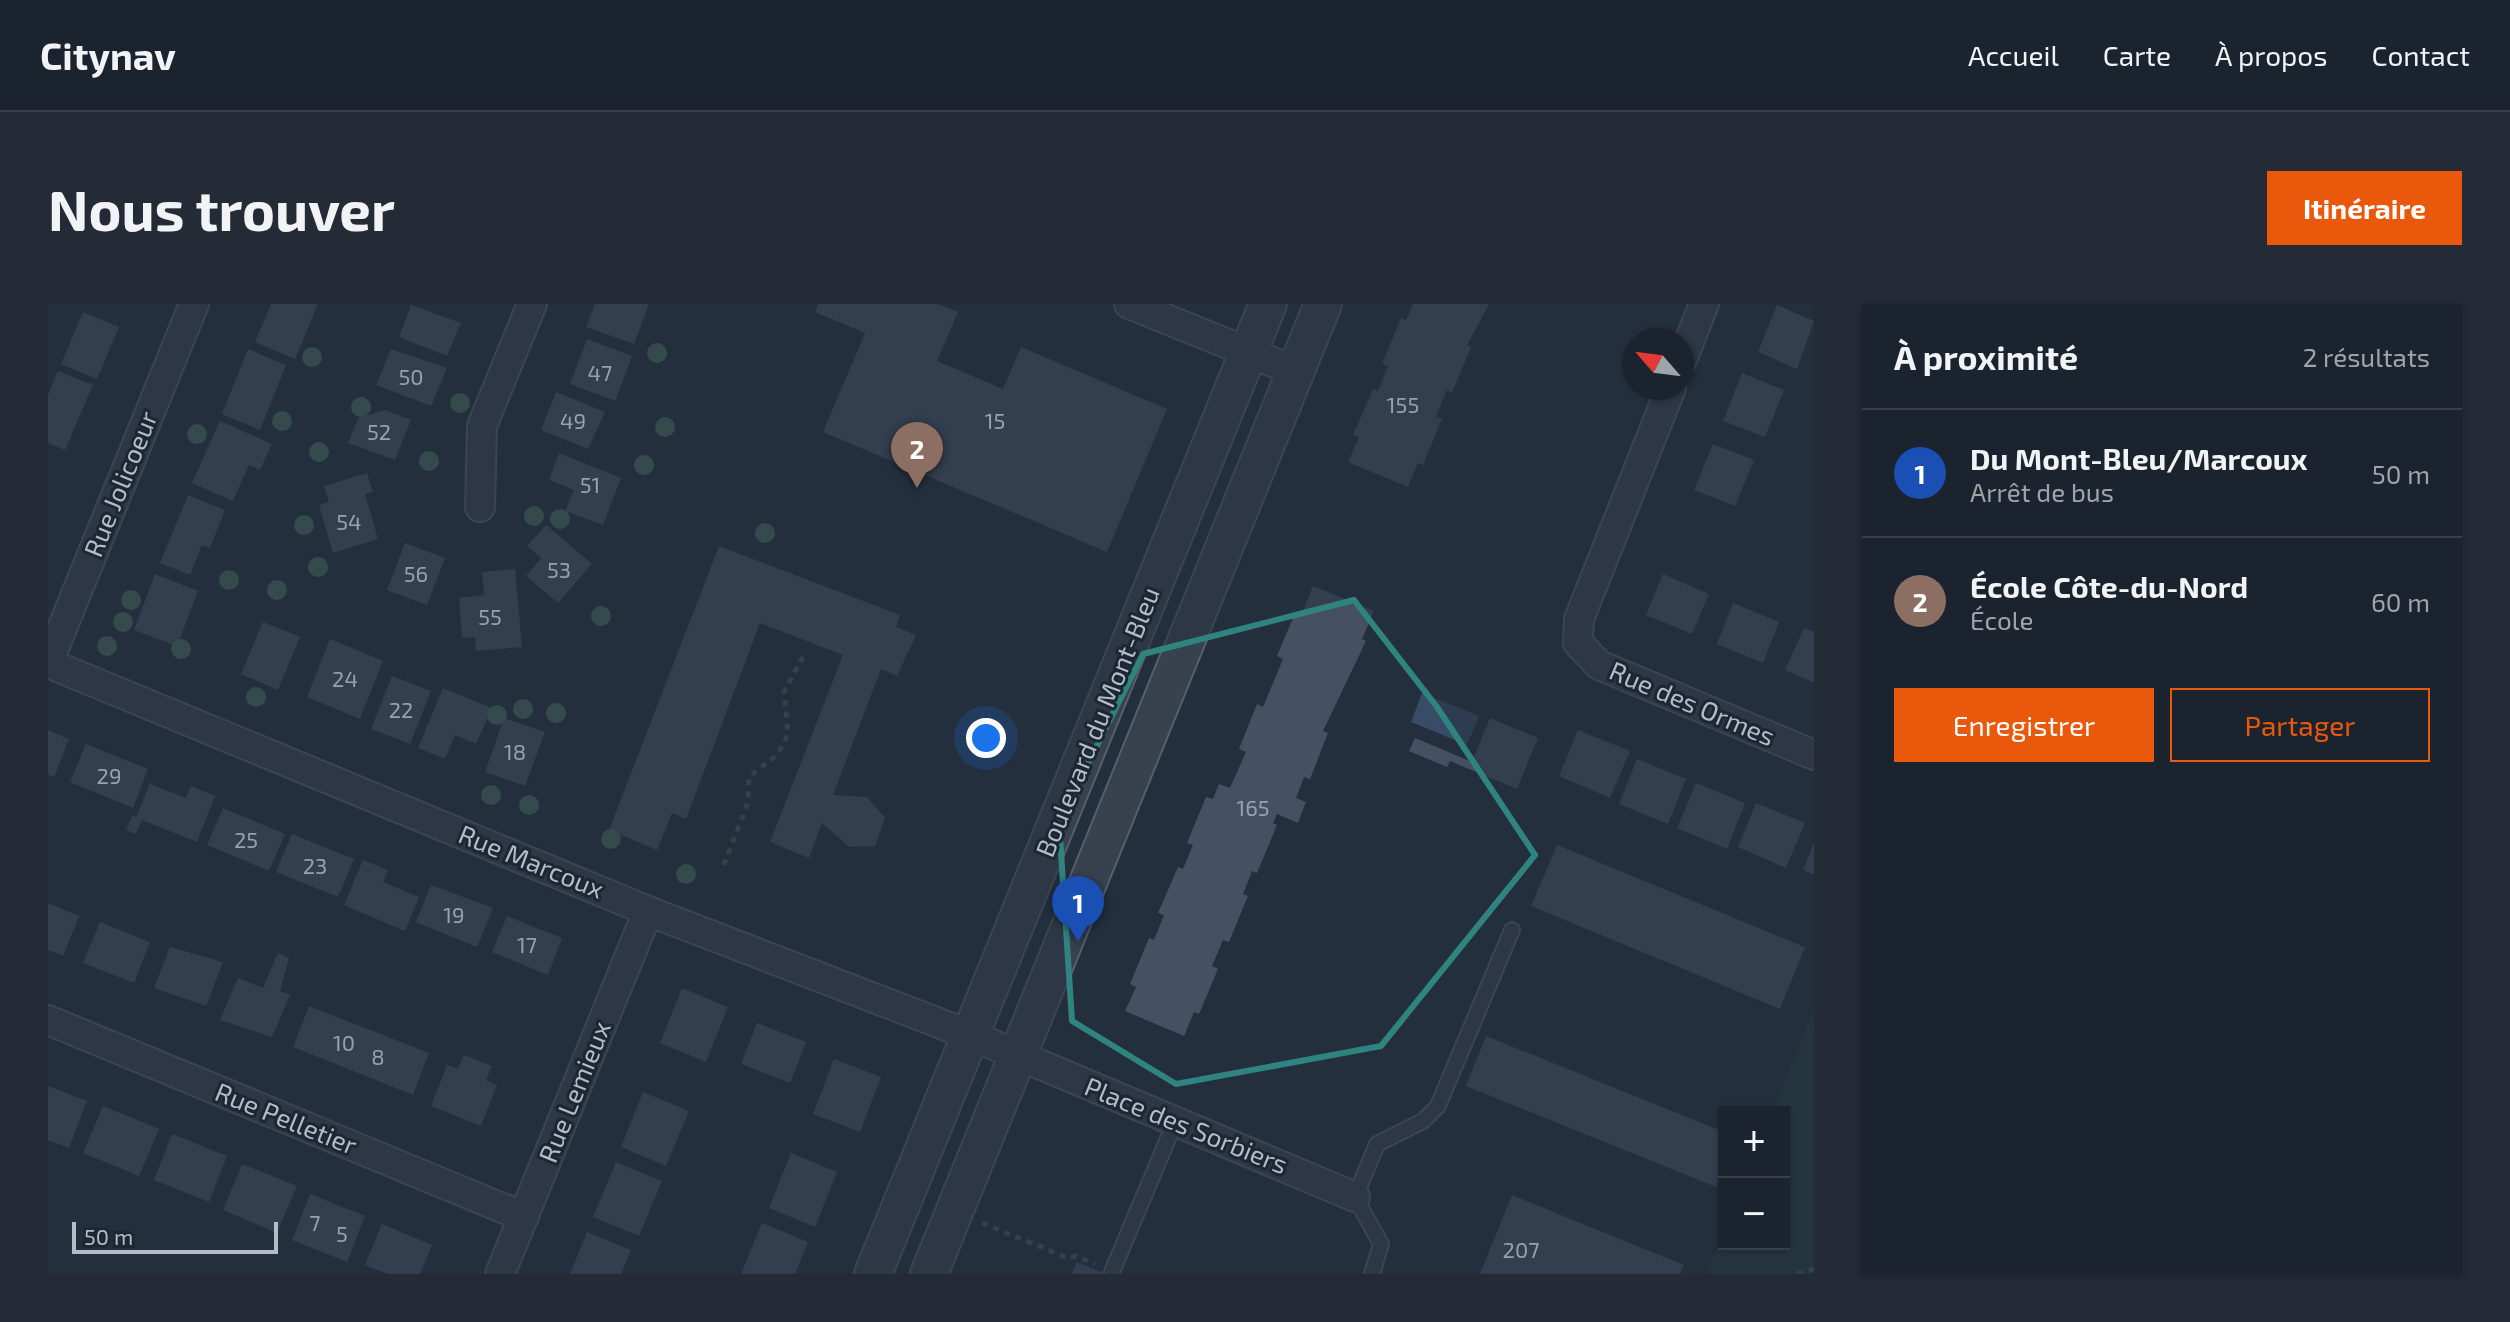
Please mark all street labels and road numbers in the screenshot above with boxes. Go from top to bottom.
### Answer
street label: Rue Jolicoeur [76,406,163,561]
street label: Boulevard du Mont-Bleu [1028,582,1165,861]
street label: Rue des Ormes [1605,654,1780,751]
street label: Rue Marcoux [455,817,609,904]
street label: Rue Lemieux [531,1016,616,1167]
street label: Place des Sorbiers [1081,1070,1293,1179]
street label: Rue Pelletier [211,1075,362,1160]

